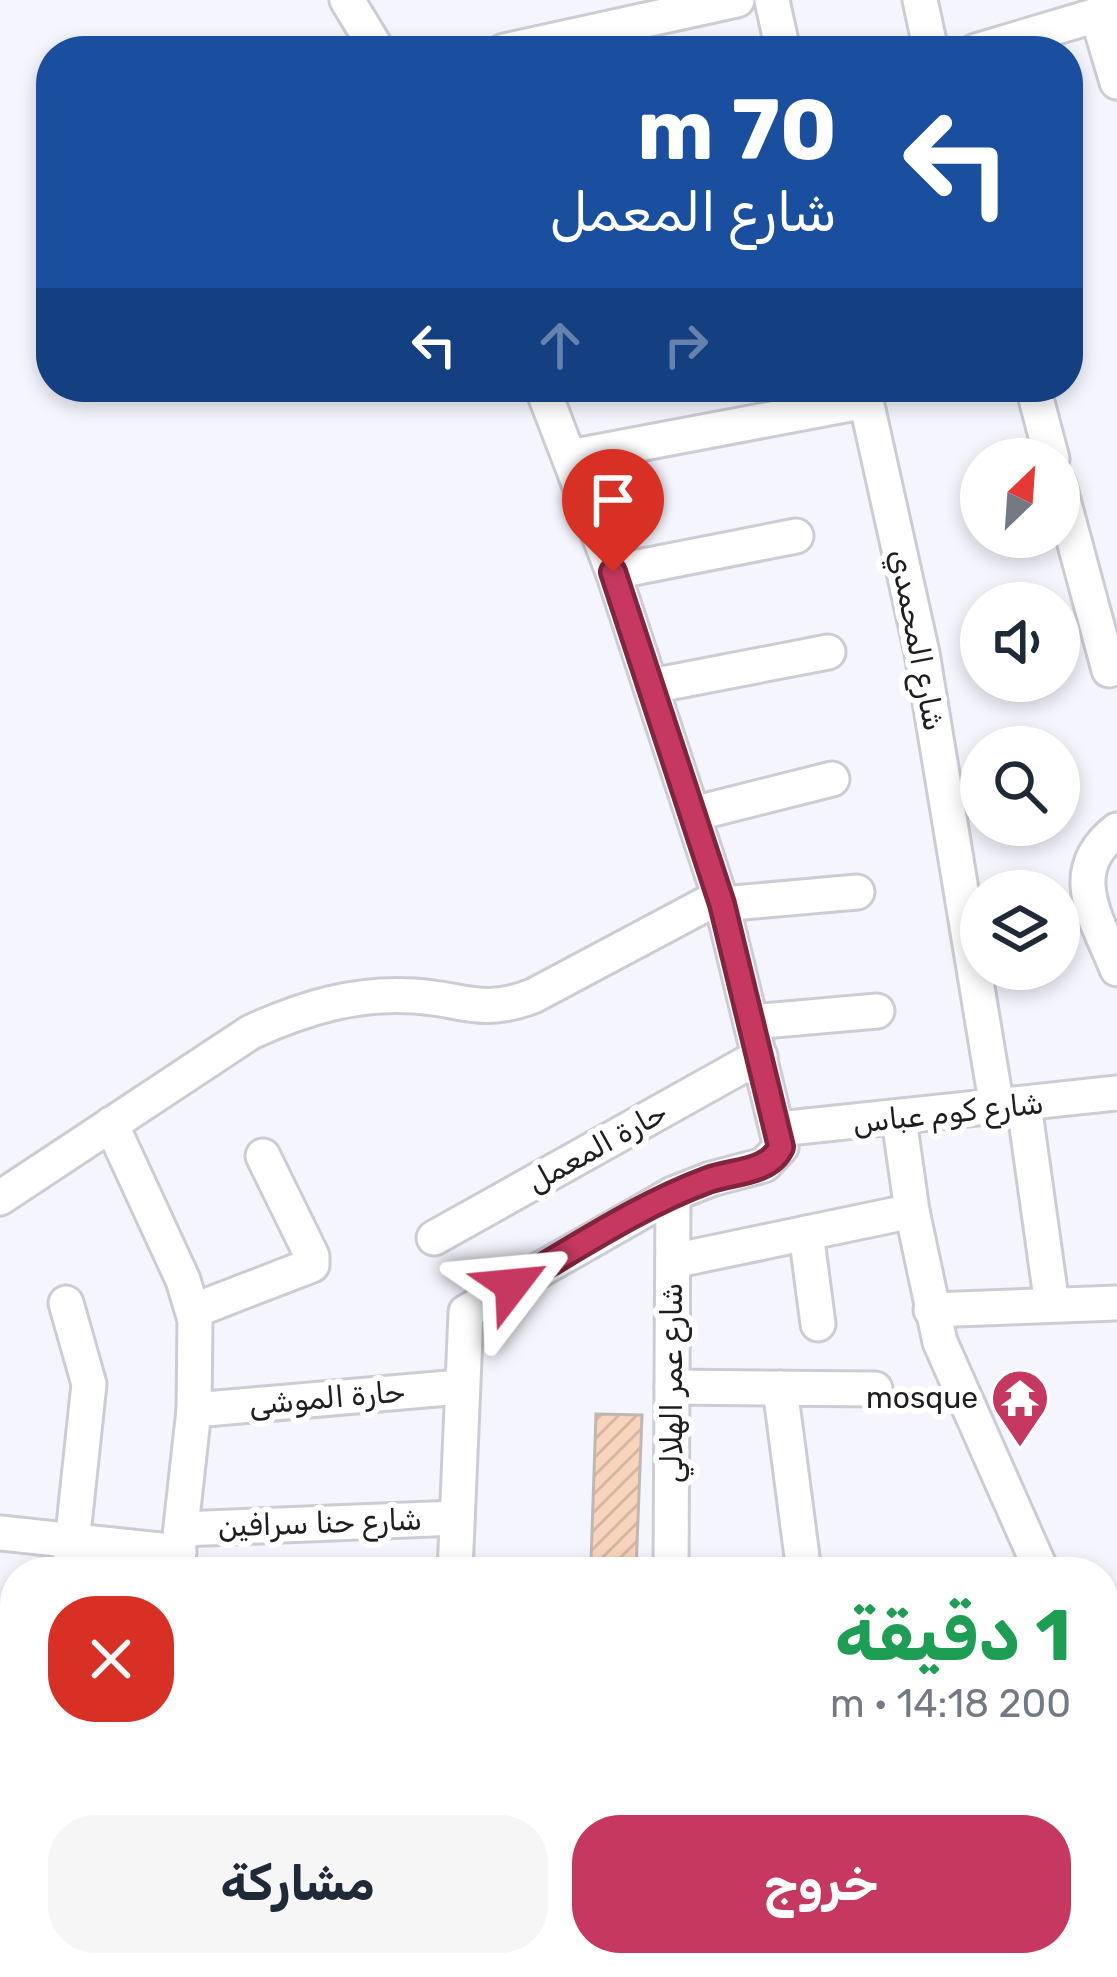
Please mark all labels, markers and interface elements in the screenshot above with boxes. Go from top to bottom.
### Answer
text: 70 m [637,80,837,180]
icon: left [879,84,1035,240]
text: شارع المعمل [550,181,837,245]
icon: left [401,312,467,378]
icon: ahead [527,312,593,378]
icon: right [653,312,719,378]
north arrow [960,438,1080,558]
map controls [960,438,1080,990]
pin [562,449,664,572]
icon: arrive [580,467,646,533]
street label: شارع المحمدي [879,546,952,734]
button: sound [960,582,1080,702]
button: search [960,726,1080,846]
button: layers [960,870,1080,990]
street label: شارع كوم عباس [851,1085,1045,1143]
street label: حارة المعمل [521,1094,673,1200]
position arrow [449,1222,575,1348]
street label: شارع عمر الهلالي [654,1283,694,1483]
temple icon: mosque [989,1367,1051,1449]
street label: حارة الموشى [247,1373,407,1423]
place label: mosque [866,1380,978,1416]
street label: شارع حنا سرافين [217,1501,423,1547]
text: 1 دقيقة [835,1593,1071,1678]
button: close [48,1596,174,1722]
text: 200 m · 14:18 [830,1681,1071,1727]
button: مشاركة [48,1815,548,1953]
button: خروج [572,1815,1071,1953]

